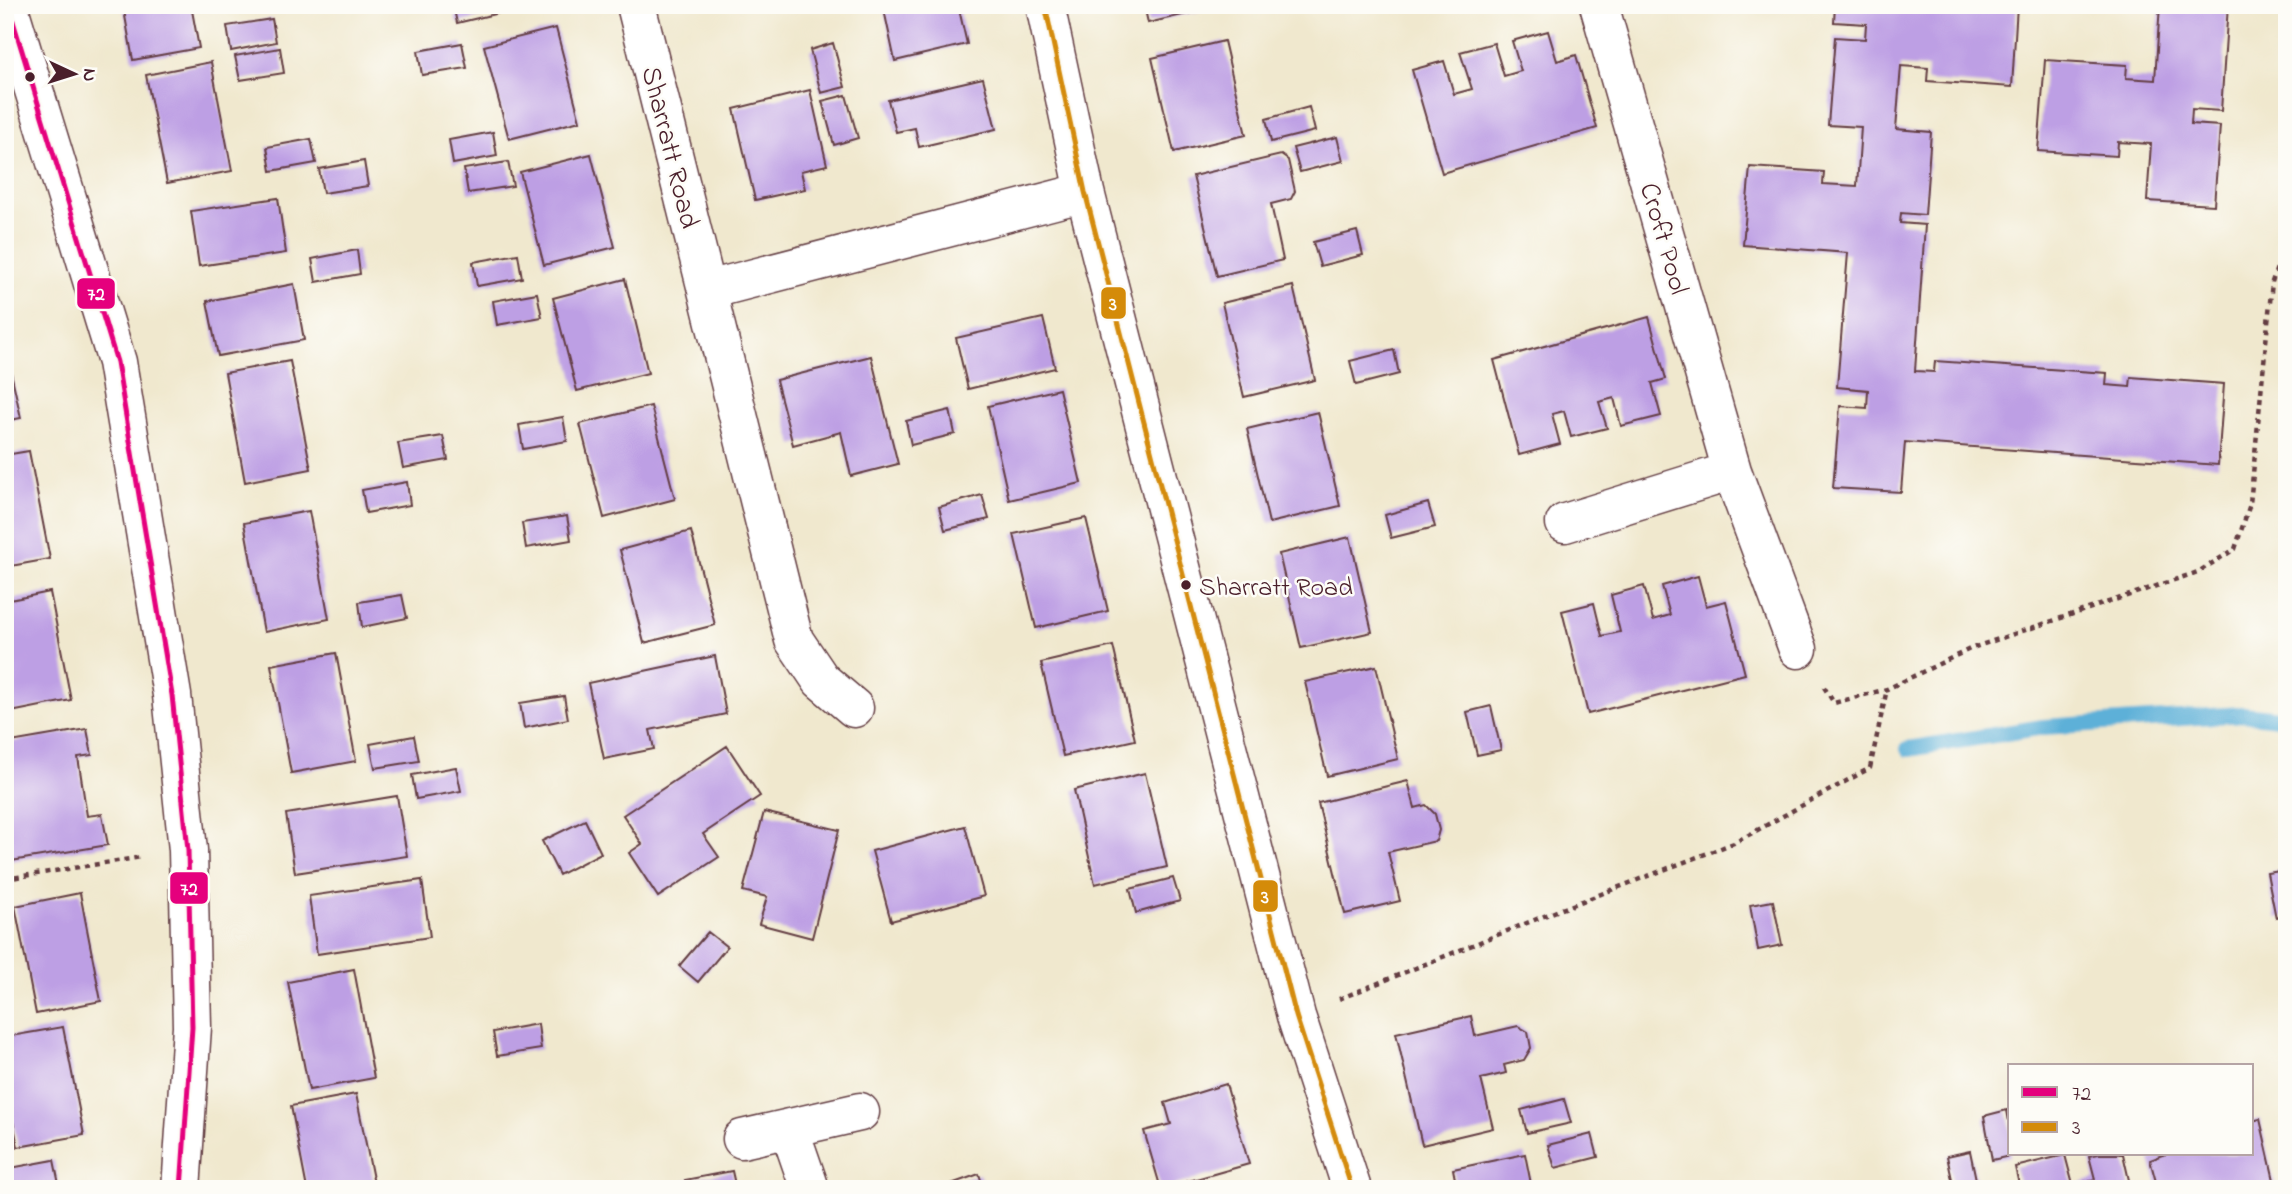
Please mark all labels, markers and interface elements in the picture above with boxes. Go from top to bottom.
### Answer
north arrow [38,38,108,108]
street label: Sharratt Road [629,63,709,233]
text: N [75,68,102,83]
unlabelled marker [23,70,37,84]
street label: Croft Pool [1627,178,1698,300]
line badge: 72 [76,277,116,310]
text: 72 [87,282,105,309]
line badge: 3 [1100,286,1127,320]
text: 3 [1108,292,1117,319]
place label: Sharratt Road [1199,570,1353,608]
marker: Sharratt Road [1179,578,1193,592]
line badge: 72 [169,871,209,905]
text: 72 [180,877,198,904]
line badge: 3 [1252,879,1279,913]
text: 3 [1260,885,1269,912]
legend [2008,1064,2254,1156]
text: 72 [2072,1080,2091,1110]
text: 3 [2072,1114,2081,1144]

